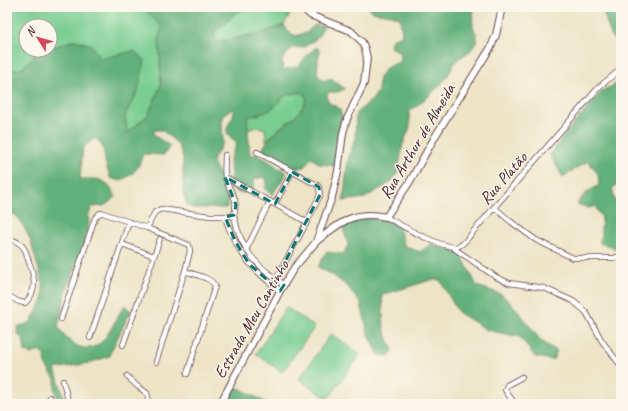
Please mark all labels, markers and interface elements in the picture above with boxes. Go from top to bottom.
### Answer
north arrow [18,18,58,58]
text: N [22,23,39,39]
street label: Rua Arthur de Almeida [375,79,461,202]
street label: Rua Platão [475,147,533,209]
street label: Estrada Meu Cantinho [209,256,294,382]

